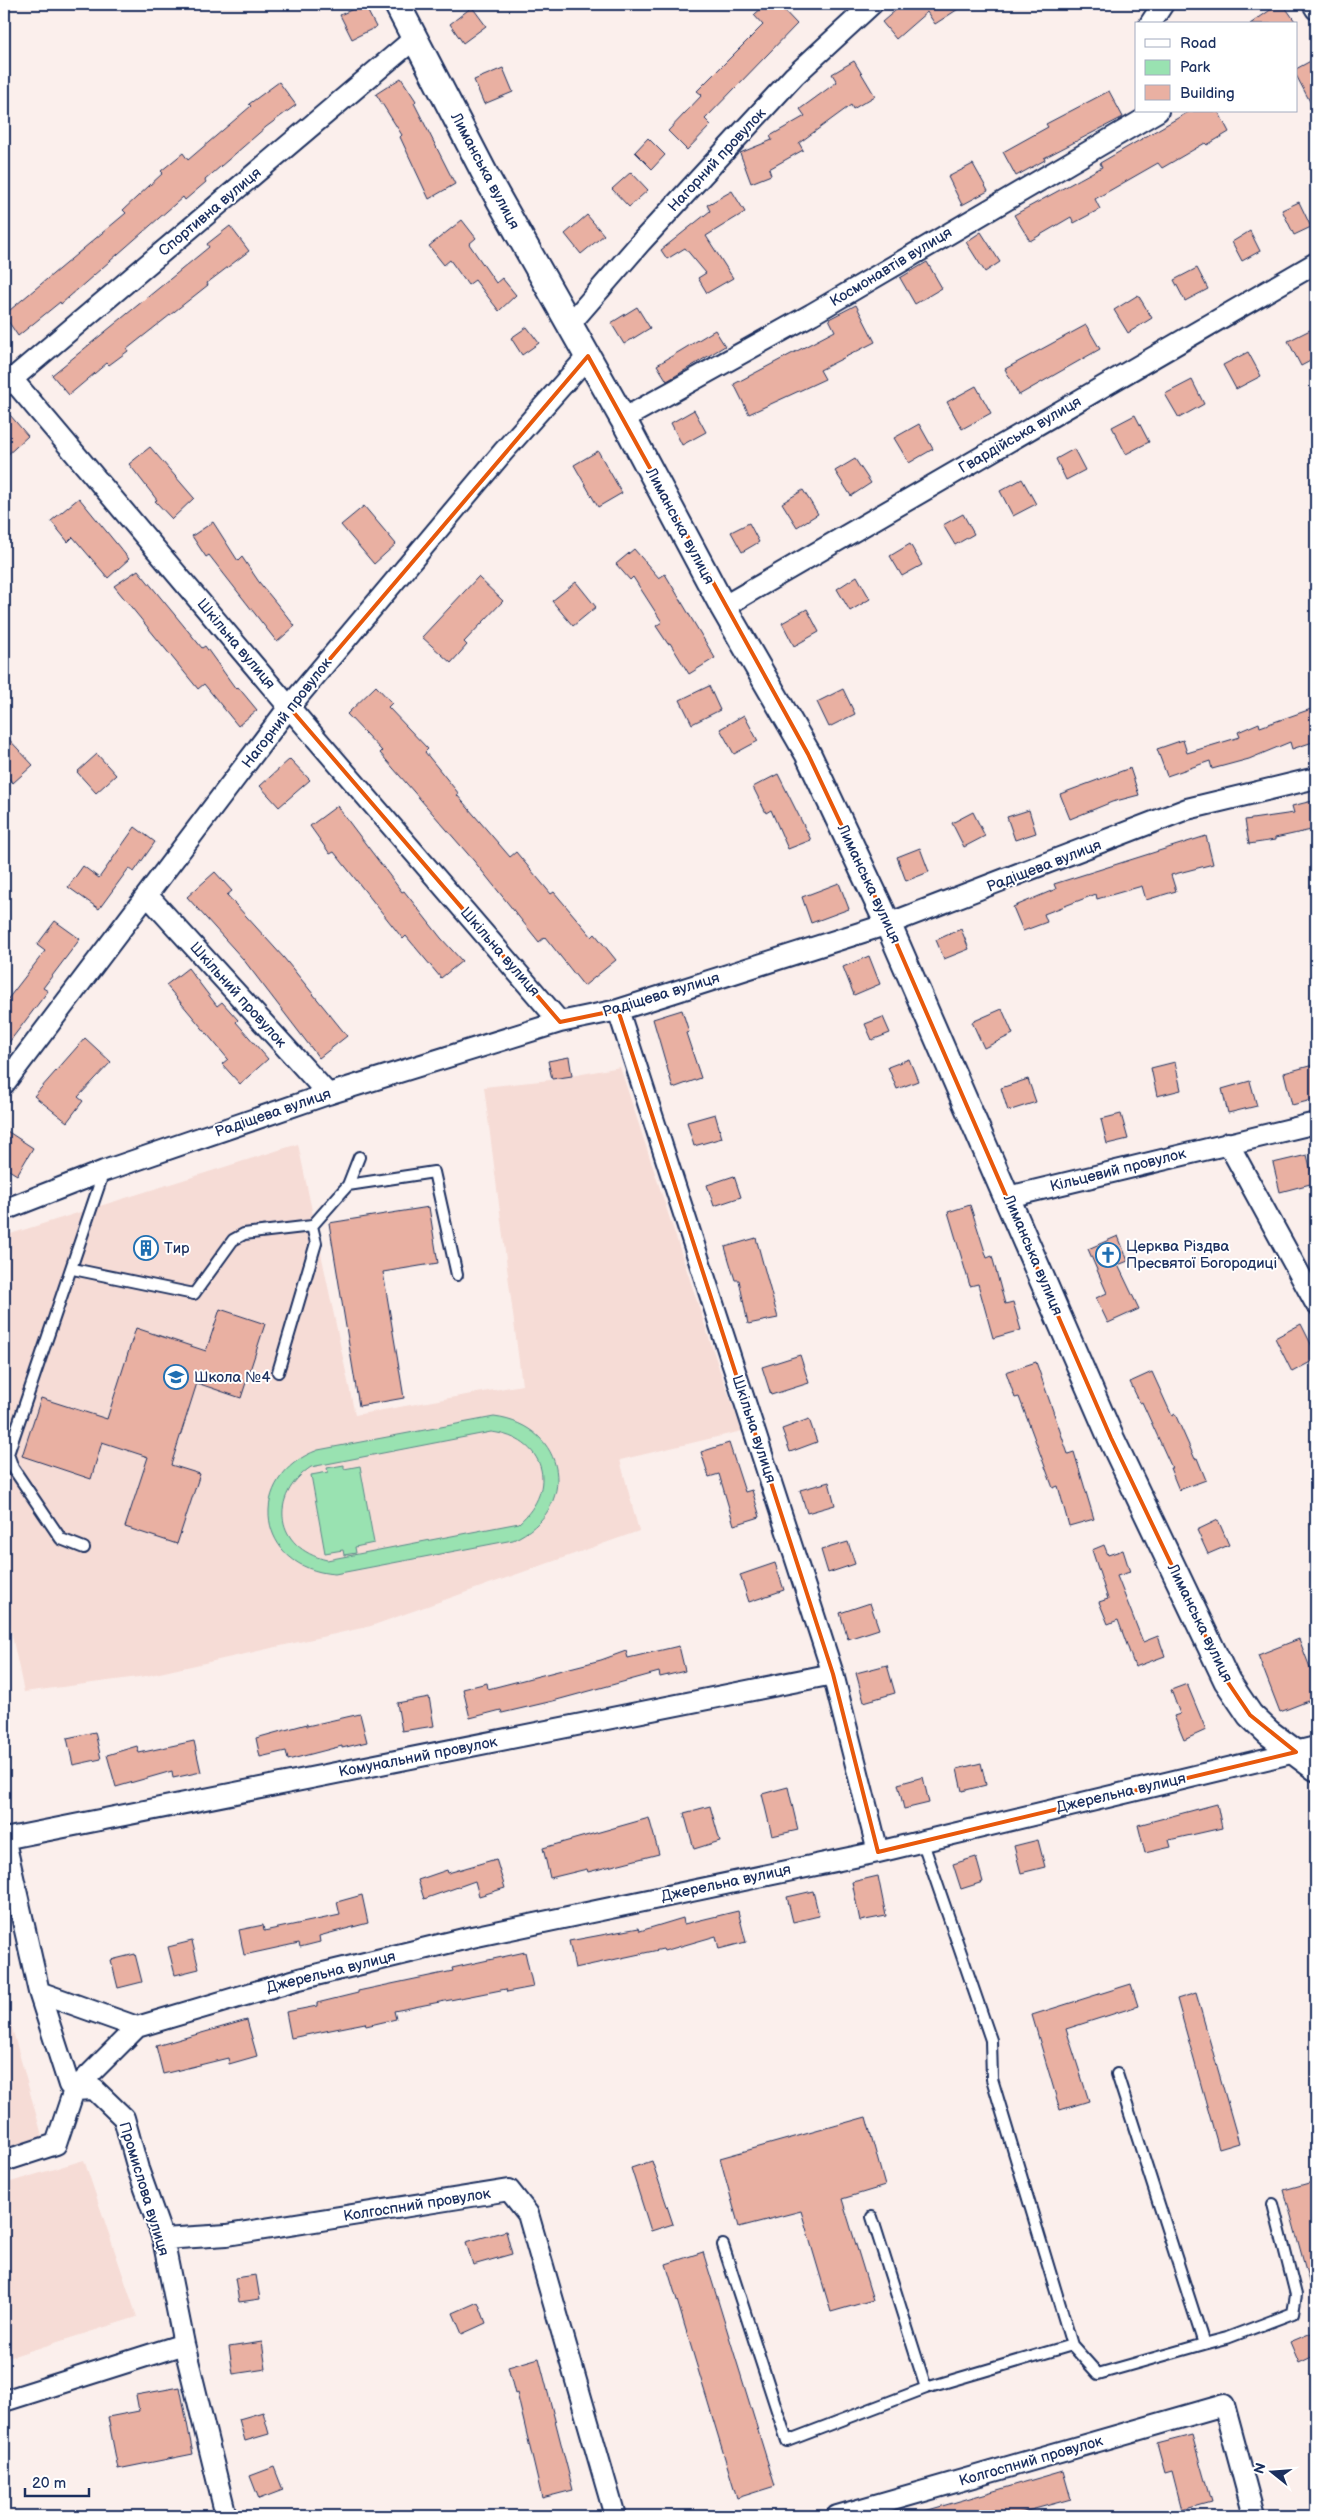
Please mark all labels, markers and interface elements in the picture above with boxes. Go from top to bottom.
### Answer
legend [1135,22,1298,112]
text: Road [1180,34,1216,53]
text: Park [1180,58,1211,77]
text: Building [1180,84,1235,103]
street label: Нагорний провулок [664,104,770,216]
street label: Лиманська вулиця [446,109,524,233]
street label: Спортивна вулиця [155,164,265,260]
street label: Космонавтів вулиця [826,223,956,311]
street label: Гвардійська вулиця [955,392,1085,478]
street label: Лиманська вулиця [641,464,719,588]
street label: Шкільна вулиця [193,595,279,693]
street label: Нагорний провулок [238,654,336,772]
street label: Лиманська вулиця [833,820,905,947]
street label: Радіщева вулиця [984,835,1104,897]
street label: Шкільна вулиця [456,903,544,1001]
street label: Шкільний провулок [186,938,290,1052]
street label: Радіщева вулиця [600,968,722,1022]
street label: Радіщева вулиця [213,1084,333,1142]
street label: Кільцевий провулок [1048,1144,1188,1196]
street label: Лиманська вулиця [999,1191,1067,1318]
building icon: Тир [133,1235,159,1261]
place label: Церква Різдва Пресвятої Богородиці [1126,1237,1277,1273]
place label: Тир [164,1239,190,1258]
church icon: Церква Різдва Пресвятої Богородиці [1095,1242,1121,1268]
school or university icon: Школа №4 [163,1364,189,1390]
place label: Школа №4 [194,1368,271,1387]
street label: Шкільна вулиця [728,1373,780,1485]
street label: Лиманська вулиця [1163,1560,1237,1685]
street label: Комунальний провулок [337,1732,499,1782]
street label: Джерельна вулиця [1054,1769,1188,1817]
street label: Джерельна вулиця [659,1860,793,1906]
street label: Джерельна вулиця [264,1947,398,1997]
street label: Промислова вулиця [115,2120,173,2258]
street label: Колгоспний провулок [342,2184,492,2226]
street label: Колгоспний провулок [957,2431,1105,2491]
north arrow [1248,2448,1298,2498]
text: N [1250,2461,1270,2476]
scale bar [25,2465,89,2497]
text: 20 m [32,2474,66,2493]

